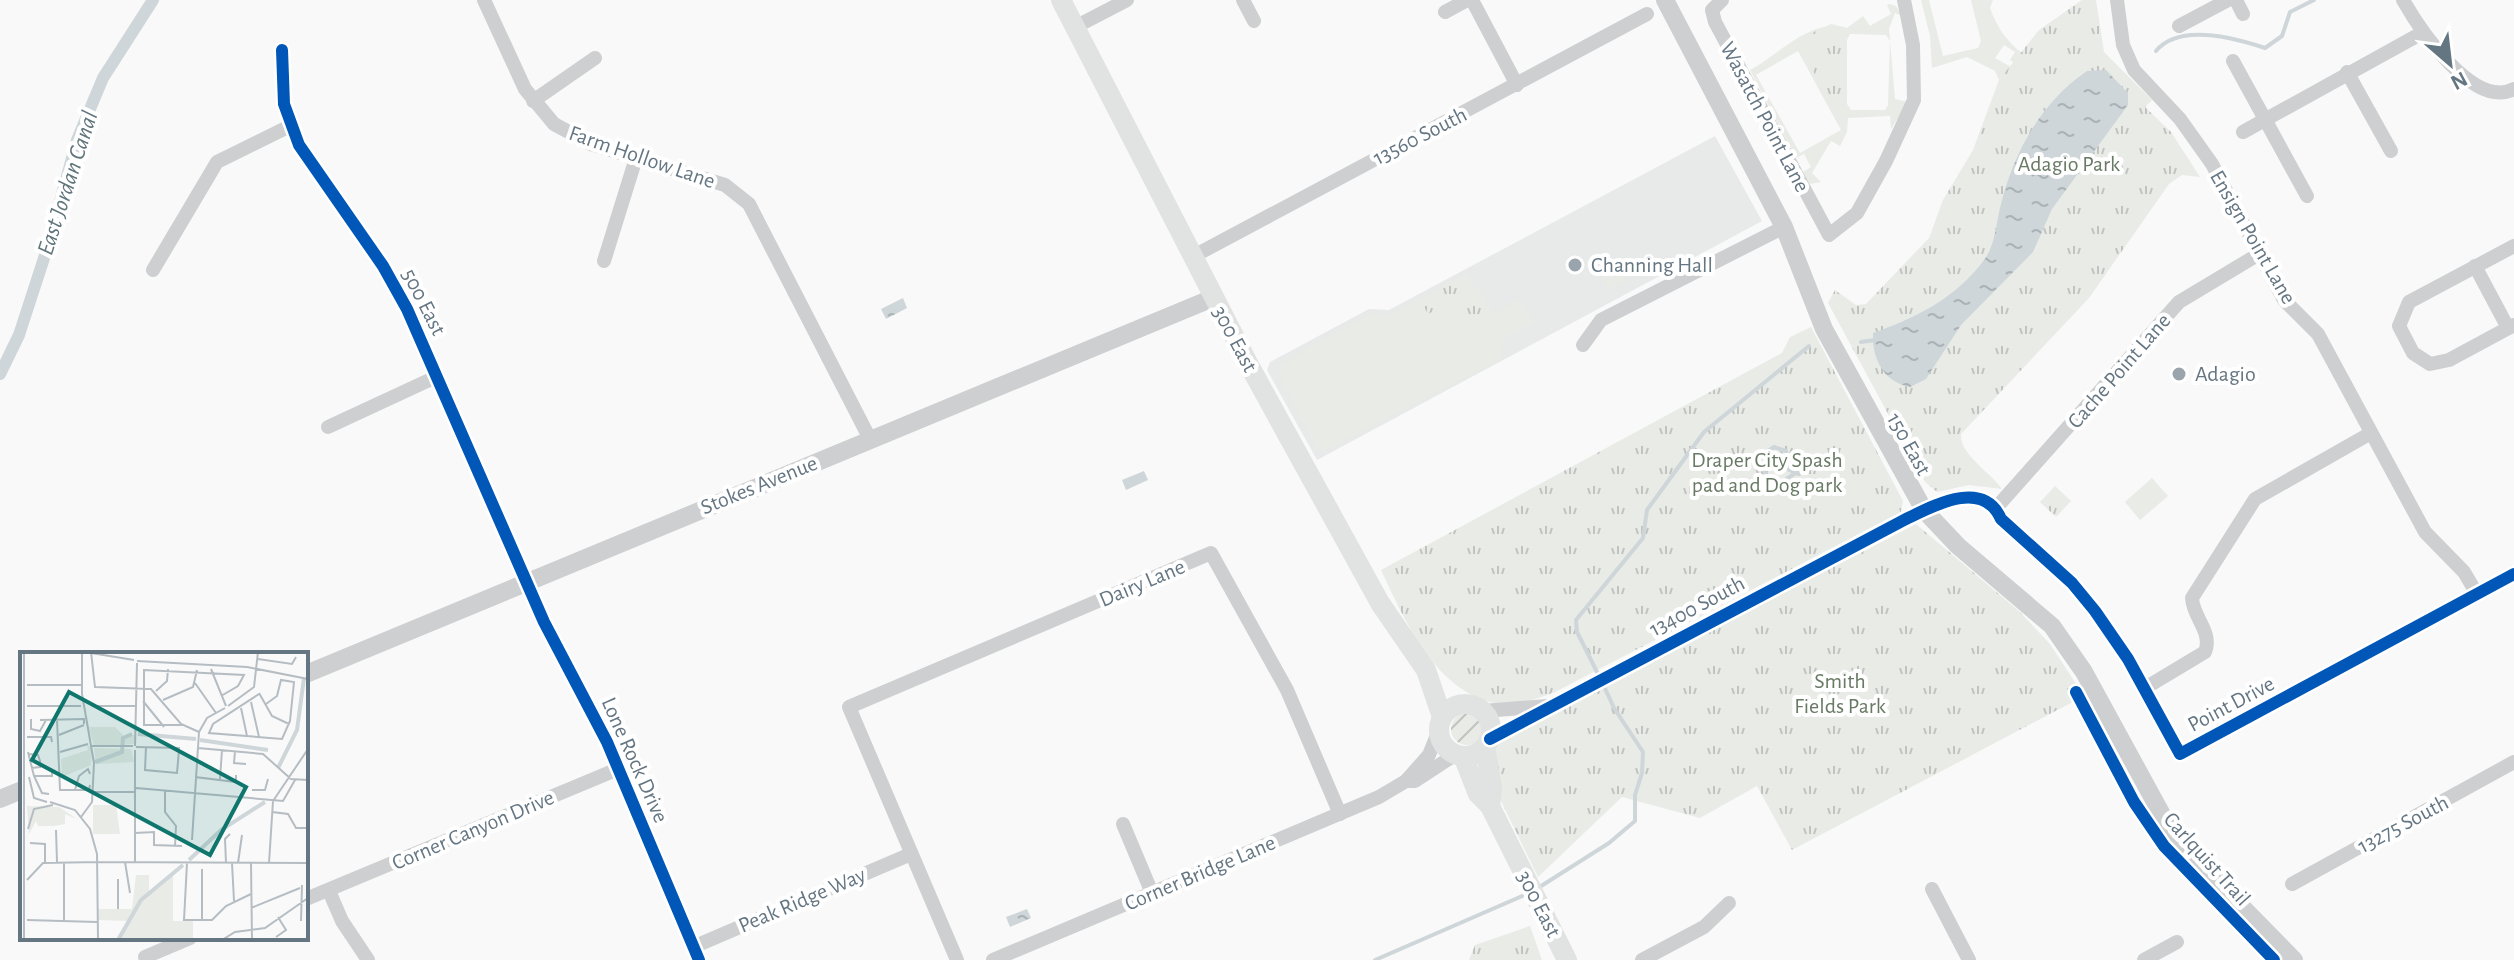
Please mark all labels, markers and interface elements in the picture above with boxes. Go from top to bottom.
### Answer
north arrow [2410,24,2490,104]
street label: Wasatch Point Lane [1716,38,1814,196]
text: N [2447,67,2471,94]
street label: 13560 South [1370,103,1470,169]
water label: East Jordan Canal [33,108,103,258]
street label: Farm Hollow Lane [566,122,718,192]
park label: Adagio Park [2018,153,2120,175]
street label: Ensign Point Lane [2206,166,2300,308]
place label: Channing Hall [1591,254,1713,276]
marker: Channing Hall [1566,256,1584,274]
street label: 500 East [398,265,450,339]
street label: 300 East [1209,302,1261,376]
street label: Cache Point Lane [2063,309,2175,433]
place label: Adagio [2195,363,2256,385]
marker: Adagio [2170,365,2188,383]
street label: 150 East [1883,409,1935,479]
park label: Draper City Spash pad and Dog park [1691,449,1843,496]
street label: Stokes Avenue [698,452,820,518]
street label: Dairy Lane [1096,555,1188,611]
street label: 13400 South [1646,572,1748,640]
inset map [20,652,308,940]
park label: Smith Fields Park [1794,670,1886,717]
street label: Point Drive [2184,672,2278,736]
street label: Lone Rock Drive [598,694,672,826]
street label: Corner Canyon Drive [389,786,557,874]
street label: 13275 South [2354,791,2452,857]
street label: Carlquist Trail [2159,808,2255,910]
street label: Corner Bridge Lane [1121,831,1279,915]
street label: Peak Ridge Way [735,863,869,937]
street label: 300 East [1513,867,1565,941]

